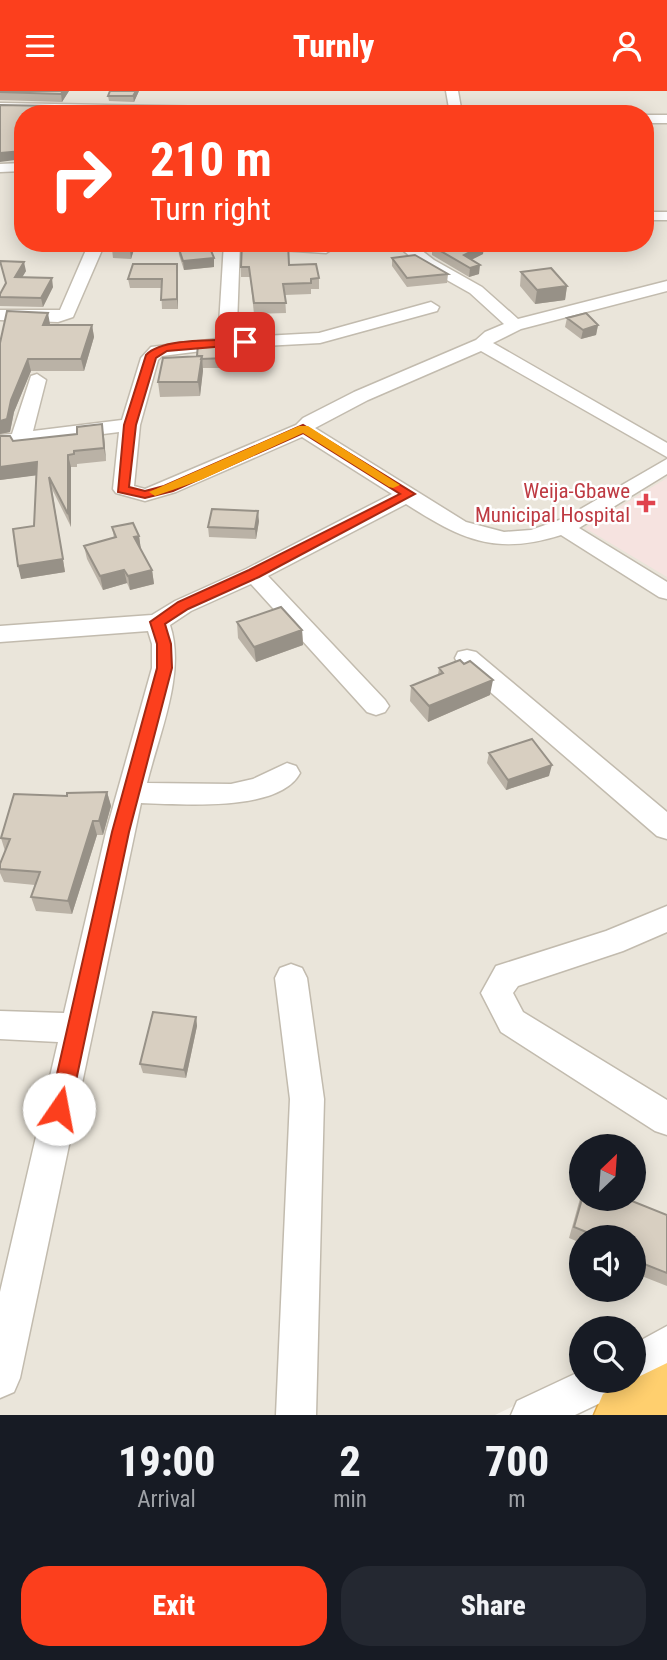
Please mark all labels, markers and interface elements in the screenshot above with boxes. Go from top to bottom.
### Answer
icon: menu [21,27,59,65]
text: Turnly [293,27,374,65]
icon: person [608,27,646,65]
text: 210 m [150,131,272,188]
icon: right [35,133,126,224]
text: Turn right [150,190,271,228]
pin [215,312,275,372]
icon: arrive [226,323,264,361]
place label: Weija-Gbawe Municipal Hospital [475,479,630,527]
marker: Weija-Gbawe Municipal Hospital [636,493,656,513]
position arrow [22,1072,96,1146]
north arrow [569,1134,646,1211]
map controls [569,1134,646,1393]
button: sound [569,1225,646,1302]
button: search [569,1316,646,1393]
text: 19:00 [118,1437,215,1486]
text: 2 [339,1437,361,1486]
text: 700 [485,1437,549,1486]
text: Arrival [137,1486,196,1513]
text: min [333,1486,367,1513]
text: m [508,1486,526,1513]
button: Exit [21,1566,327,1646]
button: Share [341,1566,646,1646]

